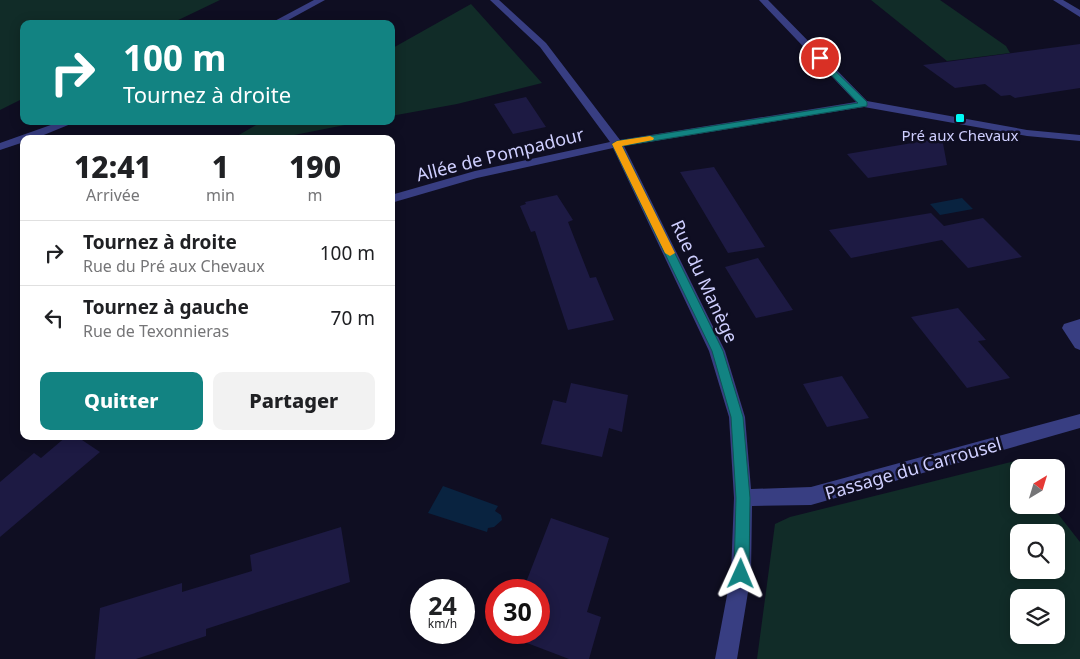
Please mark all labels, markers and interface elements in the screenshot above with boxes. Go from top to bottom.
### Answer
text: 100 m [123,34,226,81]
pin [799,37,841,79]
icon: right [40,40,105,105]
icon: arrive [806,44,834,72]
text: Tournez à droite [123,79,291,109]
marker: Pré aux Chevaux [954,112,966,124]
street label: Allée de Pompadour [414,121,587,186]
place label: Pré aux Chevaux [901,125,1019,145]
text: 12:41 [74,146,152,187]
text: 1 [212,146,229,187]
text: 190 [289,146,341,187]
text: Arrivée [86,184,140,206]
text: min [206,184,235,206]
text: m [307,184,322,206]
street label: Rue du Manège [666,216,744,346]
text: Tournez à droite [83,229,237,255]
icon: right [40,239,68,267]
text: 100 m [320,240,375,266]
text: Rue du Pré aux Chevaux [83,255,265,277]
text: Tournez à gauche [83,294,249,320]
icon: left [40,304,68,332]
text: 70 m [331,305,375,331]
text: Rue de Texonnieras [83,320,229,342]
button: Quitter [40,372,203,430]
button: Partager [213,372,375,430]
street label: Passage du Carrousel [822,431,1004,505]
north arrow [1010,459,1065,514]
map controls [1010,459,1065,644]
button: search [1010,524,1065,579]
position arrow [714,547,766,599]
speed limit sign: 30 [485,579,550,644]
text: 24 [428,588,457,622]
button: layers [1010,589,1065,644]
text: km/h [428,615,457,632]

